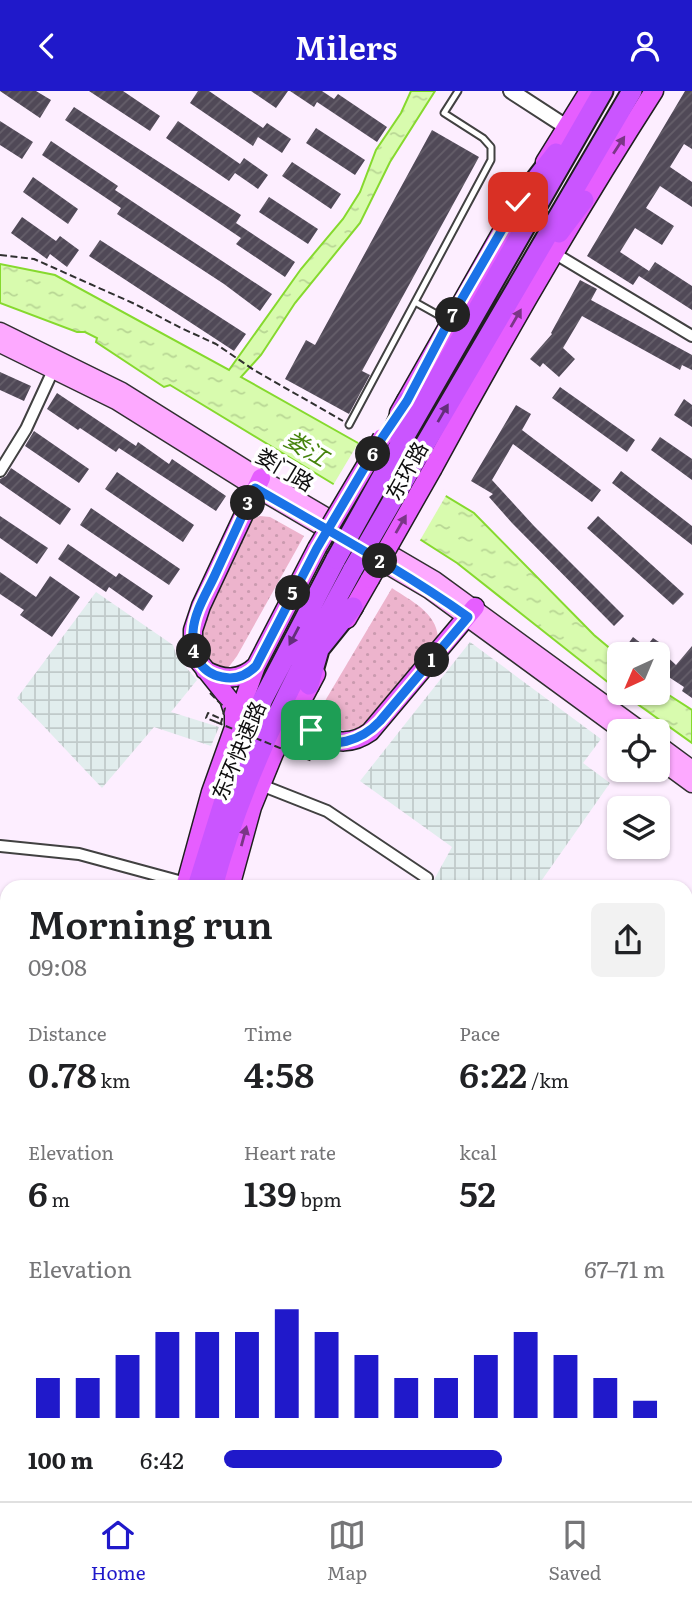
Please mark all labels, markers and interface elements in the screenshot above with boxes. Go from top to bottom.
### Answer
text: Milers [295,22,397,70]
icon: back [28,27,66,65]
icon: person [626,27,664,65]
one-way arrow [612,136,625,155]
pin [488,172,548,232]
icon: check [499,183,537,221]
pin: 7 [435,297,470,333]
text: 7 [447,300,458,328]
one-way arrow [510,309,522,328]
one-way arrow [437,404,449,423]
water label: 娄江 [279,421,338,475]
street label: 东环路 [376,435,434,505]
pin: 6 [356,437,390,471]
street label: 娄门路 [251,438,321,498]
text: 6 [367,439,378,467]
pin: 3 [230,485,266,521]
text: 3 [242,488,253,516]
one-way arrow [395,514,407,533]
pin: 2 [362,543,398,579]
text: 2 [374,546,385,574]
pin: 5 [276,575,310,611]
text: 5 [287,578,298,606]
one-way arrow [289,626,300,646]
pin: 4 [176,633,212,669]
text: 4 [188,636,199,664]
north arrow [607,642,670,705]
map controls [607,642,670,859]
pin: 1 [414,643,450,677]
text: 1 [428,645,435,673]
street label: 东环快速路 [202,696,272,804]
pin [281,700,341,760]
icon: arrive [292,711,330,749]
button: locate [607,719,670,782]
button: layers [607,796,670,859]
one-way arrow [239,824,250,846]
text: Morning run [28,894,273,951]
button: share [591,903,665,977]
text: 09:08 [28,949,87,983]
text: Distance [28,1019,107,1047]
text: Time [244,1019,292,1047]
text: Pace [459,1019,500,1047]
text: 0.78 [28,1047,97,1099]
text: 4:58 [244,1047,314,1099]
text: 6:22 [459,1047,527,1099]
text: km [97,1066,130,1094]
text: /km [527,1066,569,1094]
text: Elevation [28,1138,114,1166]
text: Heart rate [244,1138,336,1166]
text: kcal [459,1138,497,1166]
text: 6 [28,1166,48,1218]
text: 139 [244,1166,297,1218]
text: 52 [459,1166,496,1218]
text: m [48,1185,70,1213]
text: bpm [297,1185,342,1213]
text: Elevation [28,1251,132,1285]
text: 67–71 m [584,1251,665,1285]
text: 100 m [28,1442,93,1476]
text: 6:42 [140,1442,184,1476]
tab: Home [91,1516,146,1586]
tab: Map [327,1516,367,1586]
tab: Saved [548,1516,601,1586]

